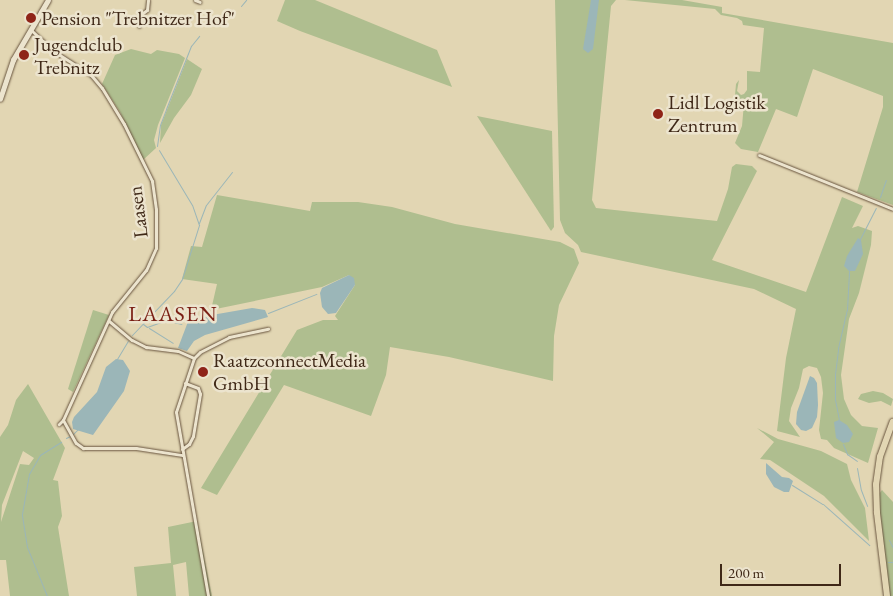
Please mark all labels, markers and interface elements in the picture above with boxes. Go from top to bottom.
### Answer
place label: Pension "Trebnitzer Hof" [41,6,235,30]
marker: Pension "Trebnitzer Hof" [25,12,37,24]
place label: Jugendclub Trebnitz [34,32,122,79]
marker: Jugendclub Trebnitz [18,49,30,61]
place label: Lidl Logistik Zentrum [668,90,766,137]
marker: Lidl Logistik Zentrum [652,108,664,120]
street label: Laasen [123,185,153,239]
district label: LAASEN [128,301,218,327]
place label: RaatzconnectMedia GmbH [213,349,366,396]
marker: RaatzconnectMedia GmbH [197,366,209,378]
scale bar [723,554,844,586]
text: 200 m [728,563,764,582]

